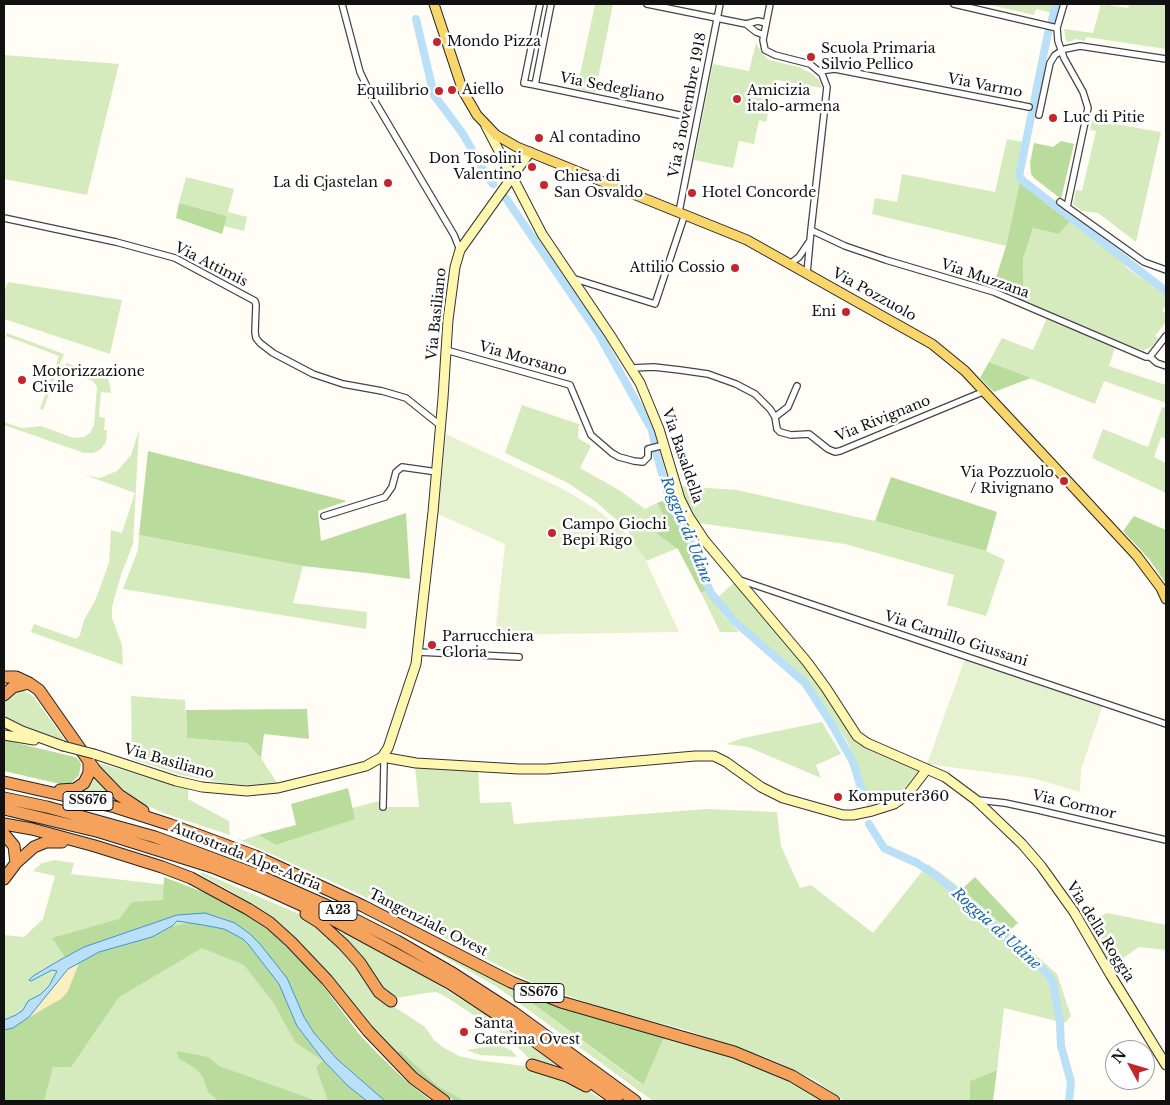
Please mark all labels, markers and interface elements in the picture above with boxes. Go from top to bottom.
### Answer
street label: Via 3 novembre 1918 [666,31,710,179]
place label: Mondo Pizza [447,34,541,50]
marker: Mondo Pizza [431,36,443,48]
place label: Scuola Primaria Silvio Pellico [821,41,935,74]
marker: Scuola Primaria Silvio Pellico [805,51,817,63]
street label: Via Sedegliano [558,70,666,106]
street label: Via Varmo [946,71,1024,101]
place label: Aiello [462,82,504,98]
place label: Equilibrio [356,83,429,99]
place label: Amicizia italo-armena [747,83,840,115]
marker: Aiello [446,84,458,96]
marker: Equilibrio [433,85,445,97]
marker: Amicizia italo-armena [731,93,743,105]
place label: Luc di Pitie [1063,110,1145,126]
marker: Luc di Pitie [1047,112,1059,124]
place label: Al contadino [549,130,641,146]
marker: Al contadino [533,132,545,144]
place label: Don Tosolini Valentino [429,151,522,184]
marker: Don Tosolini Valentino [526,161,538,173]
place label: Chiesa di San Osvaldo [554,169,643,202]
place label: La di Cjastelan [273,175,378,191]
marker: La di Cjastelan [382,177,394,189]
marker: Chiesa di San Osvaldo [538,179,550,191]
place label: Hotel Concorde [702,185,816,201]
marker: Hotel Concorde [686,187,698,199]
street label: Via Attimis [172,239,250,291]
street label: Via Muzzana [939,256,1031,302]
place label: Attilio Cossio [629,260,725,276]
marker: Attilio Cossio [729,262,741,274]
street label: Via Pozzuolo [829,265,919,325]
street label: Via Basiliano [424,267,450,361]
place label: Eni [811,304,836,320]
marker: Eni [840,306,852,318]
street label: Via Morsano [477,338,569,380]
place label: Motorizzazione Civile [32,364,145,397]
marker: Motorizzazione Civile [16,374,28,386]
street label: Via Rivignano [833,392,933,446]
street label: Via Basaldella [658,407,706,505]
place label: Via Pozzuolo / Rivignano [960,465,1054,498]
water label: Roggia di Udine [656,474,716,586]
marker: Via Pozzuolo / Rivignano [1058,475,1070,487]
place label: Campo Giochi Bepi Rigo [562,517,667,550]
marker: Campo Giochi Bepi Rigo [546,527,558,539]
street label: Via Camillo Giussani [882,608,1030,670]
place label: Parrucchiera Gloria [442,629,534,662]
marker: Parrucchiera Gloria [426,639,438,651]
street label: Via Basiliano [122,741,216,783]
street label: Via Cormor [1031,787,1117,823]
place label: Komputer360 [848,789,949,805]
road number: SS676 [63,791,113,810]
marker: Komputer360 [832,791,844,803]
street label: Autostrada Alpe-Adria [169,819,323,895]
street label: Via della Roggia [1062,879,1138,985]
water label: Roggia di Udine [948,884,1044,974]
street label: Tangenziale Ovest [366,886,490,960]
road number: A23 [319,901,357,920]
road number: SS676 [514,984,564,1002]
place label: Santa Caterina Ovest [474,1016,580,1048]
marker: Santa Caterina Ovest [458,1026,470,1038]
north arrow [1105,1040,1155,1090]
text: N [1108,1045,1130,1067]

